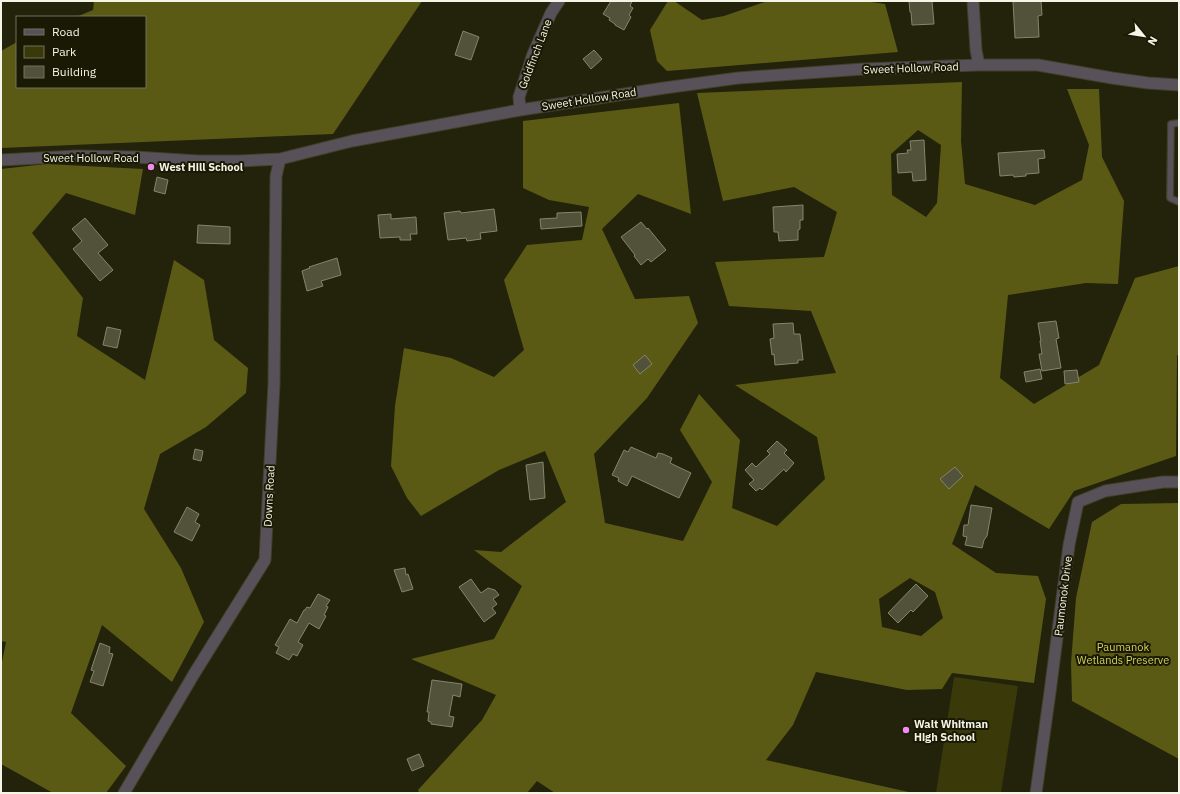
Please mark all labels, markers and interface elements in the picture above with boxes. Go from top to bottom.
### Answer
legend [16,16,146,88]
north arrow [1124,16,1164,56]
street label: Goldfinch Lane [515,17,555,91]
text: Road [52,24,80,39]
text: N [1145,34,1161,48]
text: Park [52,44,77,59]
street label: Sweet Hollow Road [863,59,959,77]
text: Building [52,64,97,79]
street label: Sweet Hollow Road [541,85,637,113]
street label: Sweet Hollow Road [43,151,139,165]
place label: West Hill School [159,160,244,174]
marker: West Hill School [146,162,156,172]
street label: Downs Road [260,465,278,527]
street label: Paumonok Drive [1051,555,1075,637]
park label: Paumanok Wetlands Preserve [1077,640,1169,667]
place label: Walt Whitman High School [914,717,988,744]
marker: Walt Whitman High School [901,725,911,735]

